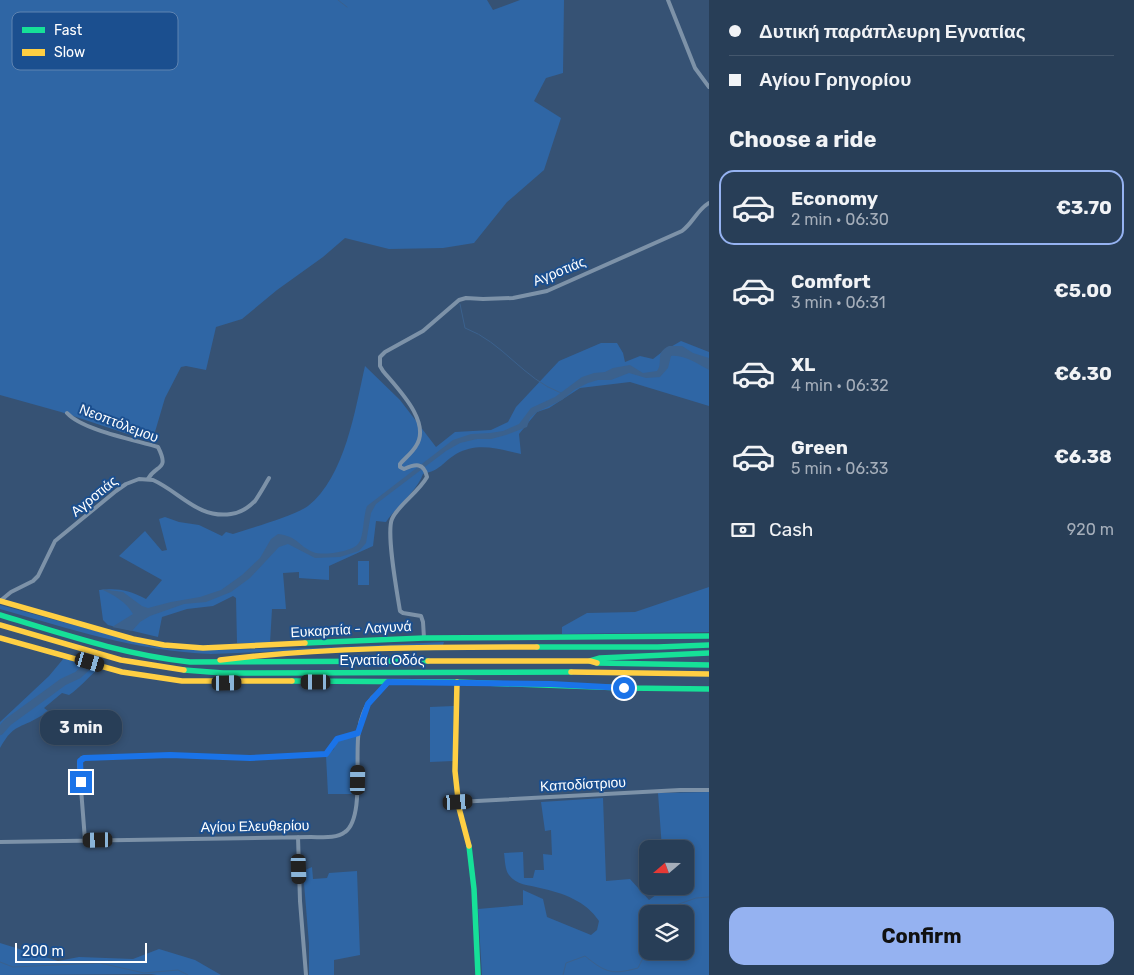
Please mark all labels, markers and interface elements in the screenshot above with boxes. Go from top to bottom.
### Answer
legend [12,12,178,70]
text: Δυτική παράπλευρη Εγνατίας [759,20,1026,43]
text: Fast [54,22,83,39]
text: Slow [54,44,85,61]
text: Αγίου Γρηγορίου [759,68,911,91]
text: Choose a ride [729,126,876,153]
icon: car [731,185,776,230]
text: Economy [791,187,878,210]
text: €3.70 [1056,196,1112,219]
text: 2 min · 06:30 [791,210,889,229]
street label: Αγροτιάς [530,253,588,290]
icon: car [731,268,776,313]
text: Comfort [791,270,871,293]
text: €5.00 [1054,279,1112,302]
text: 3 min · 06:31 [791,293,886,312]
icon: car [731,351,776,396]
text: XL [791,353,815,376]
text: €6.30 [1054,362,1112,385]
text: 4 min · 06:32 [791,376,889,395]
street label: Νεοπτόλεμου [77,401,161,446]
icon: car [731,434,776,479]
text: Green [791,436,848,459]
text: €6.38 [1054,445,1112,468]
text: 5 min · 06:33 [791,459,888,478]
street label: Αγροτιάς [68,472,121,520]
icon: cash [729,516,757,544]
text: Cash [769,518,813,541]
text: 920 m [1067,520,1114,539]
street label: Ευκαρπία - Λαγυνά [290,618,412,641]
car [73,651,106,673]
street label: Εγνατία Οδός [340,652,425,669]
car [211,675,242,691]
car [301,675,331,690]
route start [613,677,635,699]
callout: 3 min [40,710,122,744]
text: 3 min [59,718,103,737]
car [350,765,365,795]
route end [70,771,92,793]
street label: Καποδίστριου [540,774,626,795]
car [442,794,473,810]
street label: Αγίου Ελευθερίου [200,817,310,836]
car [82,832,113,848]
north arrow [639,840,694,895]
map controls [639,840,694,960]
car [290,854,307,884]
button: layers [639,905,694,960]
button: Confirm [729,907,1114,965]
scale bar [15,940,148,963]
text: 200 m [22,943,64,960]

